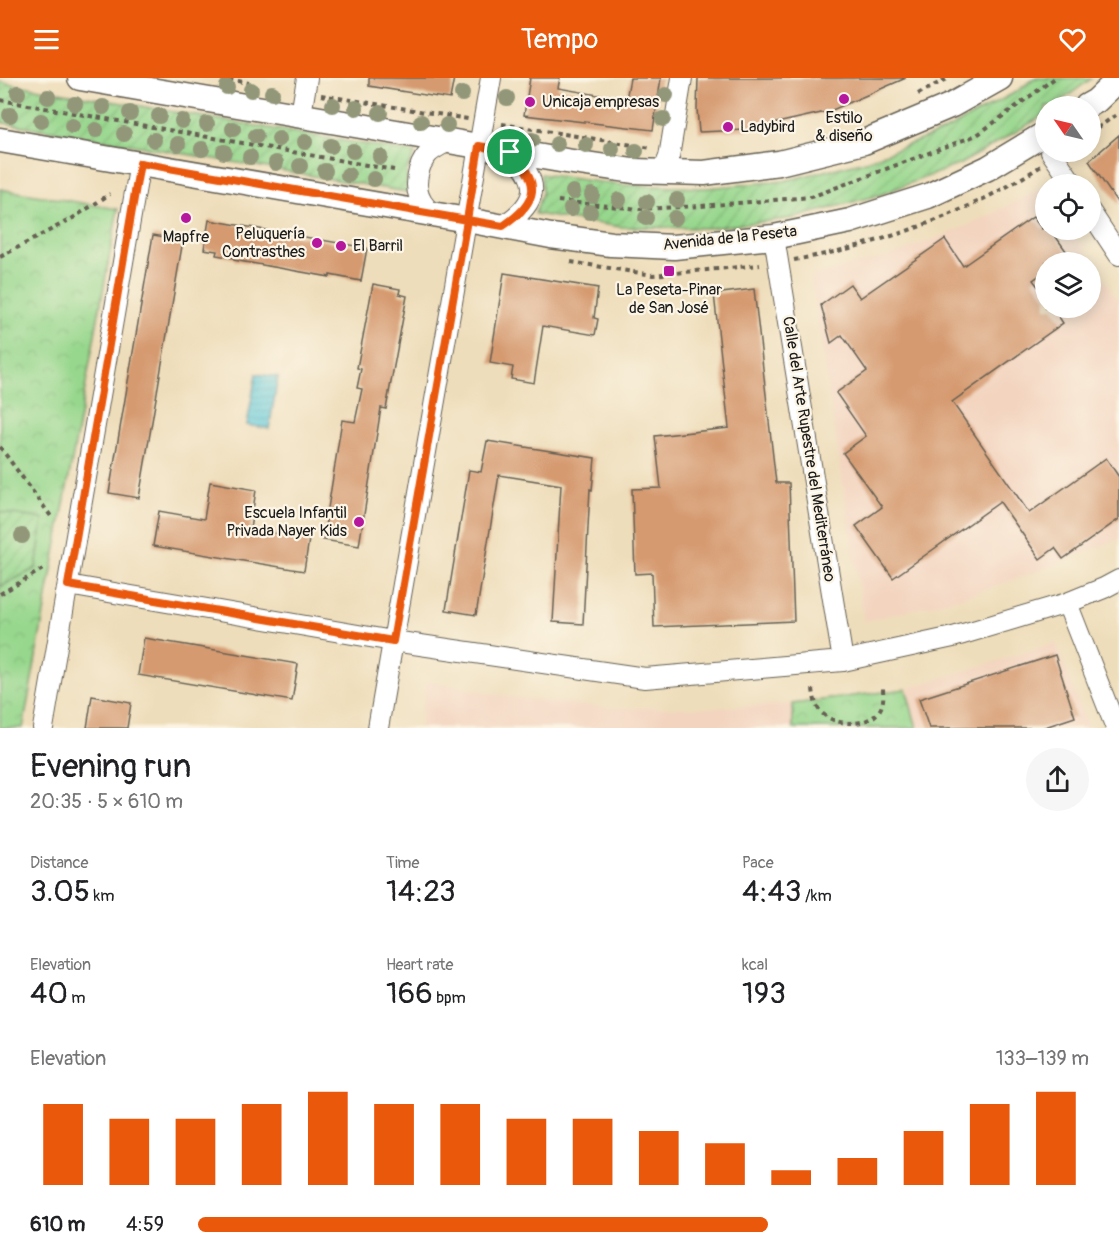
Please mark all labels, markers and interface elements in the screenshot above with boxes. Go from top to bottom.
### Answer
icon: menu [30,23,63,56]
text: Tempo [521,23,598,56]
icon: heart [1056,23,1089,56]
place label: Unicaja empresas [542,92,659,112]
marker: Estilo & diseño [837,92,851,106]
marker: Unicaja empresas [523,95,537,109]
north arrow [1035,96,1101,162]
map controls [1035,96,1101,318]
place label: Estilo & diseño [815,108,873,146]
place label: Ladybird [740,117,795,137]
marker: Ladybird [721,120,735,134]
pin [484,126,535,177]
icon: arrive [493,135,526,168]
button: locate [1035,174,1101,240]
marker: Mapfre [179,211,193,225]
street label: Avenida de la Peseta [662,221,798,255]
place label: Peluquería Contrasthes [222,224,305,262]
place label: Mapfre [163,227,209,247]
marker: Peluquería Contrasthes [310,236,324,250]
place label: El Barril [353,236,403,256]
marker: El Barril [334,239,348,253]
button: layers [1035,252,1101,318]
marker: La Peseta-Pinar de San José [662,264,676,278]
place label: La Peseta-Pinar de San José [616,280,722,318]
street label: Calle del Arte Rupestre del Mediterráneo [778,315,840,584]
place label: Escuela Infantil Privada Nayer Kids [227,503,347,541]
marker: Escuela Infantil Privada Nayer Kids [352,515,366,529]
text: Evening run [30,746,191,787]
button: share [1026,748,1089,811]
text: 20:35 · 5 × 610 m [30,789,183,814]
text: Distance [30,853,89,873]
text: Time [386,853,419,873]
text: Pace [742,853,774,873]
text: 3.05 [30,873,90,910]
text: 14:23 [386,873,456,910]
text: 4:43 [742,873,802,910]
text: km [90,886,114,906]
text: /km [802,886,832,906]
text: Elevation [30,955,91,975]
text: Heart rate [386,955,453,975]
text: kcal [742,955,768,975]
text: 40 [30,975,68,1012]
text: 166 [386,975,433,1012]
text: 193 [742,975,786,1012]
text: m [68,988,86,1008]
text: bpm [433,988,466,1008]
text: Elevation [30,1046,106,1071]
text: 133–139 m [996,1046,1089,1071]
text: 610 m [30,1212,85,1237]
text: 4:59 [126,1212,164,1237]

